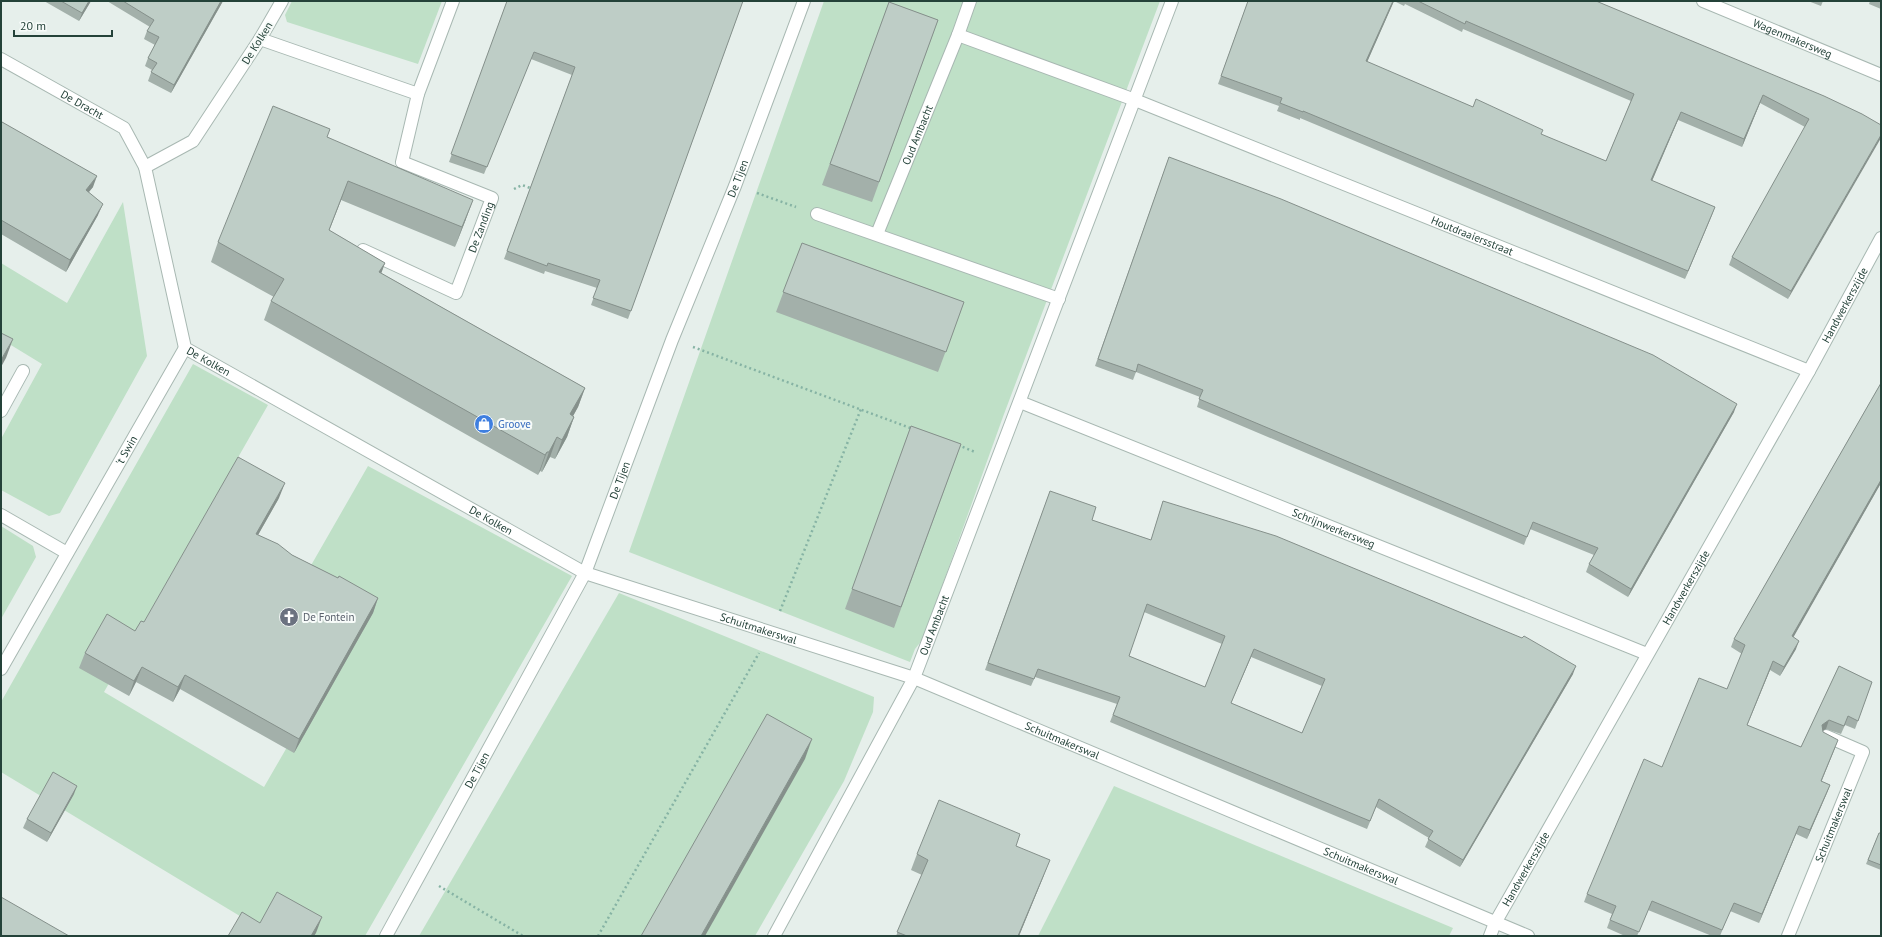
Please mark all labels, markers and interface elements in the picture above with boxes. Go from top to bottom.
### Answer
scale bar [14,12,112,38]
street label: Wagenmakersweg [1751,16,1834,61]
text: 20 m [20,18,46,33]
street label: De Kolken [238,19,276,67]
street label: De Dracht [58,87,106,122]
street label: Oud Ambacht [899,103,936,167]
street label: De Tijen [724,158,751,199]
street label: De Zanding [465,199,497,255]
street label: Houtdraaiersstraat [1429,213,1516,258]
street label: Handwerkerszijde [1819,265,1871,345]
street label: De Kolken [184,343,233,379]
shop icon: Groove [473,413,495,435]
place label: Groove [498,417,531,431]
street label: 't Swin [112,433,140,468]
street label: De Tijen [606,459,633,501]
street label: De Kolken [467,502,515,538]
street label: Schrijnwerkersweg [1290,505,1377,551]
street label: Handwerkerszijde [1659,547,1713,627]
street label: Oud Ambacht [916,593,952,657]
church icon: De Fontein [278,606,300,628]
place label: De Fontein [303,610,354,624]
street label: Schuitmakerswal [718,610,799,647]
street label: Schuitmakerswal [1023,718,1102,763]
street label: De Tijen [461,750,492,791]
street label: Schuitmakerswal [1812,785,1855,864]
street label: Handwerkerszijde [1499,829,1553,909]
street label: Schuitmakerswal [1321,844,1401,888]

